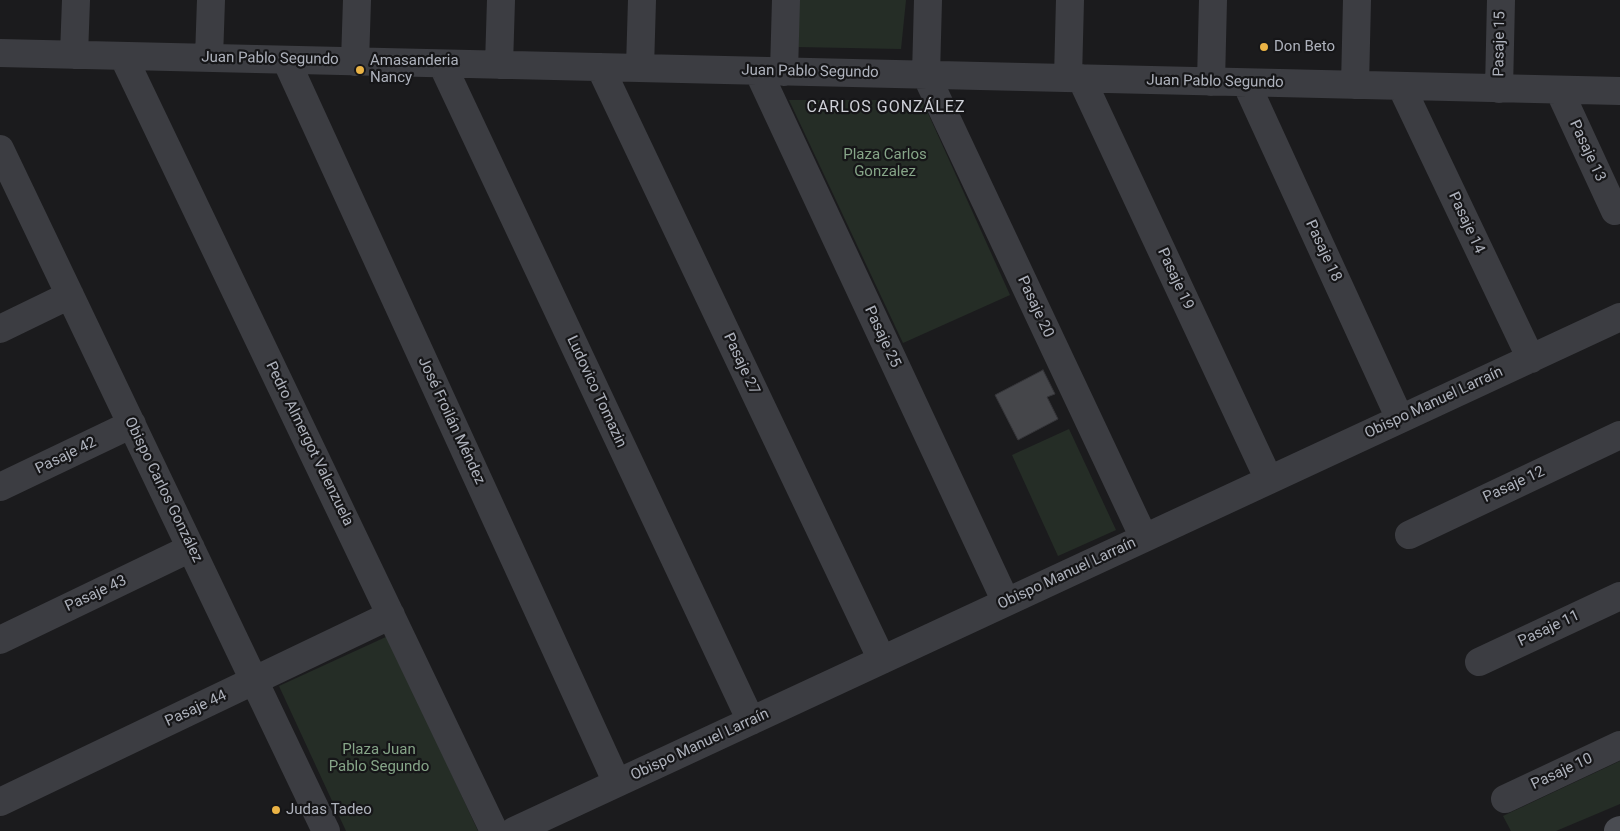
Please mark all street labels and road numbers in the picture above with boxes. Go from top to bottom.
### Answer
street label: Pasaje 15 [1490,11,1510,77]
street label: Juan Pablo Segundo [201,49,339,69]
street label: Juan Pablo Segundo [741,62,879,82]
street label: Juan Pablo Segundo [1146,72,1284,92]
street label: Pasaje 13 [1565,117,1609,185]
street label: Pasaje 14 [1444,189,1488,257]
street label: Pasaje 18 [1301,217,1345,285]
street label: Pasaje 19 [1153,245,1197,313]
street label: Pasaje 20 [1013,273,1057,341]
street label: Pasaje 25 [860,303,904,371]
street label: Pasaje 27 [719,330,763,398]
street label: Ludovico Tomazin [562,333,630,451]
street label: José Froilán Méndez [414,354,488,488]
street label: Pedro Almergot Valenzuela [261,359,357,529]
street label: Obispo Manuel Larraín [1362,363,1506,443]
street label: Obispo Carlos González [120,415,206,565]
street label: Pasaje 42 [33,434,99,478]
street label: Pasaje 12 [1480,463,1548,507]
street label: Obispo Manuel Larraín [995,534,1139,614]
street label: Pasaje 43 [62,572,130,616]
street label: Pasaje 11 [1515,607,1583,651]
street label: Pasaje 44 [162,687,230,731]
street label: Obispo Manuel Larraín [628,705,772,785]
street label: Pasaje 10 [1528,750,1596,794]

